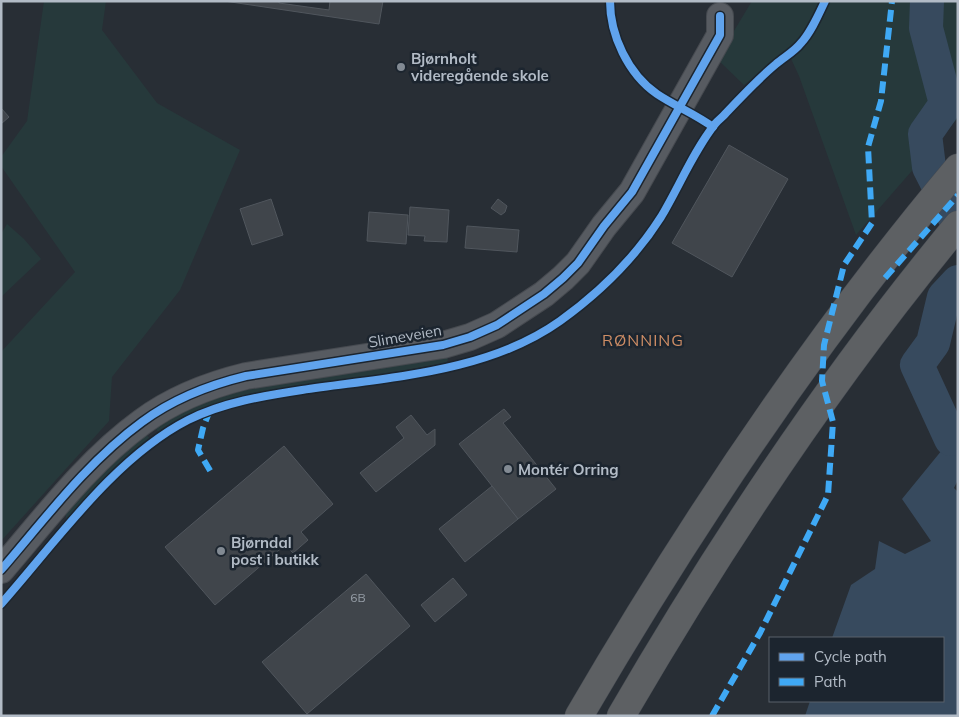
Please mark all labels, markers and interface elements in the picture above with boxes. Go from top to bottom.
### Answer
place label: Bjørnholt videregående skole [410,49,549,85]
marker: Bjørnholt videregående skole [395,61,407,73]
street label: Slimeveien [367,320,443,352]
district label: RØNNING [602,330,684,350]
place label: Montér Orring [518,460,619,479]
marker: Montér Orring [502,463,514,475]
place label: Bjørndal post i butikk [231,533,320,569]
marker: Bjørndal post i butikk [215,545,227,557]
house number: 6B [350,590,366,605]
legend [769,637,944,702]
text: Cycle path [814,647,887,666]
text: Path [814,672,846,691]

